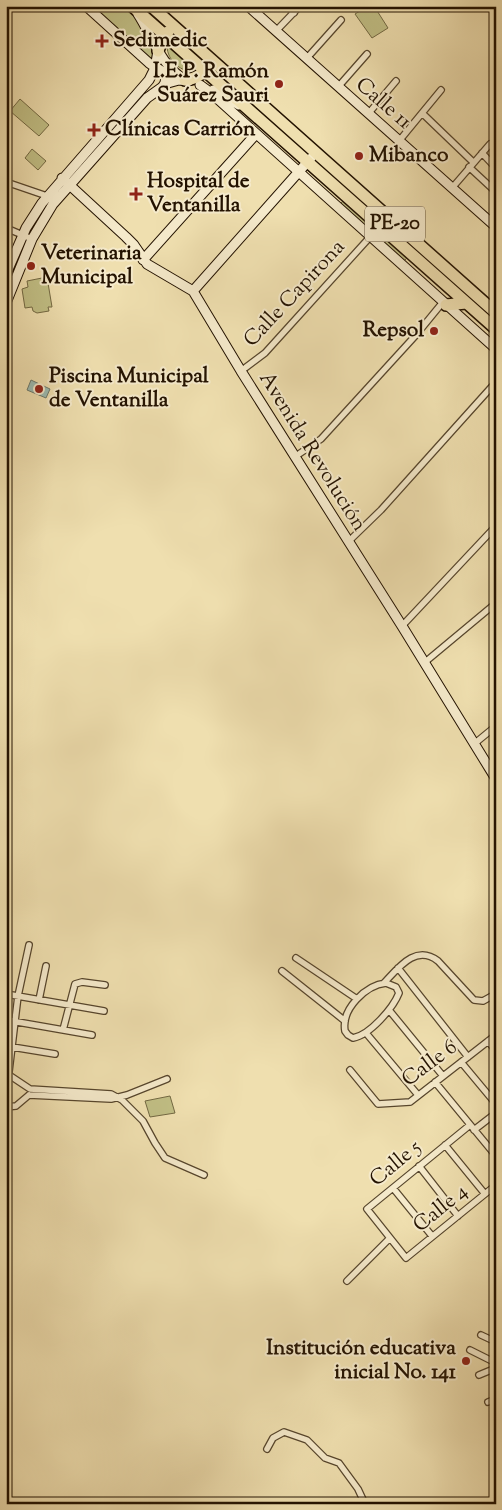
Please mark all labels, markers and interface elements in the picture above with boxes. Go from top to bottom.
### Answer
place label: Sedimedic [113,26,208,56]
marker: Sedimedic [95,34,109,48]
place label: I.E.P. Ramón Suárez Sauri [153,57,270,111]
street label: Calle 11 [348,71,418,137]
marker: I.E.P. Ramón Suárez Sauri [273,78,285,90]
place label: Clínicas Carrión [105,115,256,145]
marker: Clínicas Carrión [87,123,101,137]
place label: Mibanco [369,141,449,171]
marker: Mibanco [353,150,365,162]
place label: Hospital de Ventanilla [147,167,250,221]
marker: Hospital de Ventanilla [129,187,143,201]
road number: PE-20 [365,206,425,242]
street label: Calle Capirona [237,233,353,354]
place label: Veterinaria Municipal [41,239,142,293]
marker: Veterinaria Municipal [25,260,37,272]
place label: Repsol [363,316,424,346]
marker: Repsol [428,325,440,337]
place label: Piscina Municipal de Ventanilla [49,362,209,416]
street label: Avenida Revolución [251,366,373,538]
marker: Piscina Municipal de Ventanilla [33,383,45,395]
street label: Calle 6 [396,1033,464,1095]
street label: Calle 5 [364,1133,428,1195]
street label: Calle 4 [407,1178,475,1240]
place label: Institución educativa inicial No. 141 [266,1334,457,1388]
marker: Institución educativa inicial No. 141 [460,1355,472,1367]

